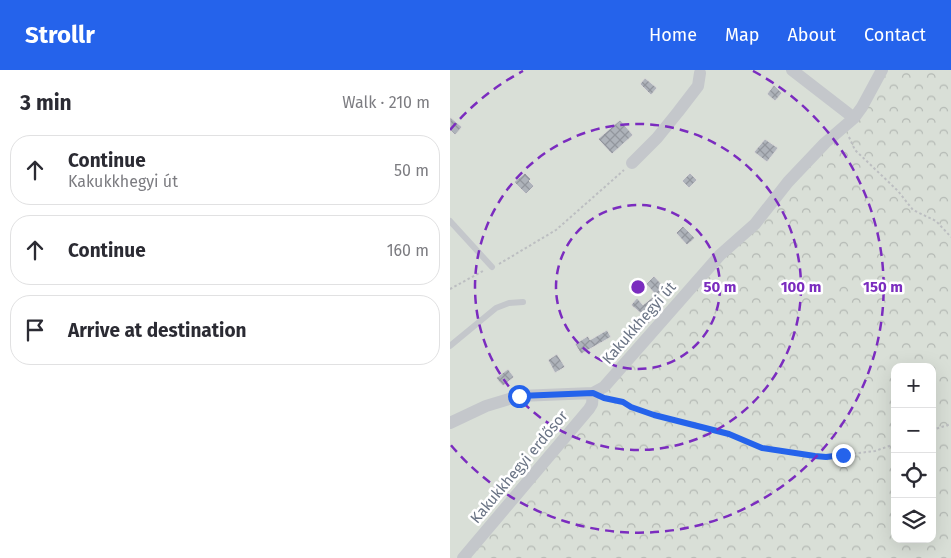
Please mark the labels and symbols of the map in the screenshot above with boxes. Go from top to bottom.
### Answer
street label: Kakukkhegyi út [598,278,680,368]
centre of rings [629,278,647,296]
text: 50 m [703,278,737,296]
text: 100 m [781,278,821,296]
text: 150 m [863,278,903,296]
route start [508,385,531,408]
street label: Kakukkhegyi erdősor [467,407,572,527]
route end [832,444,855,467]

